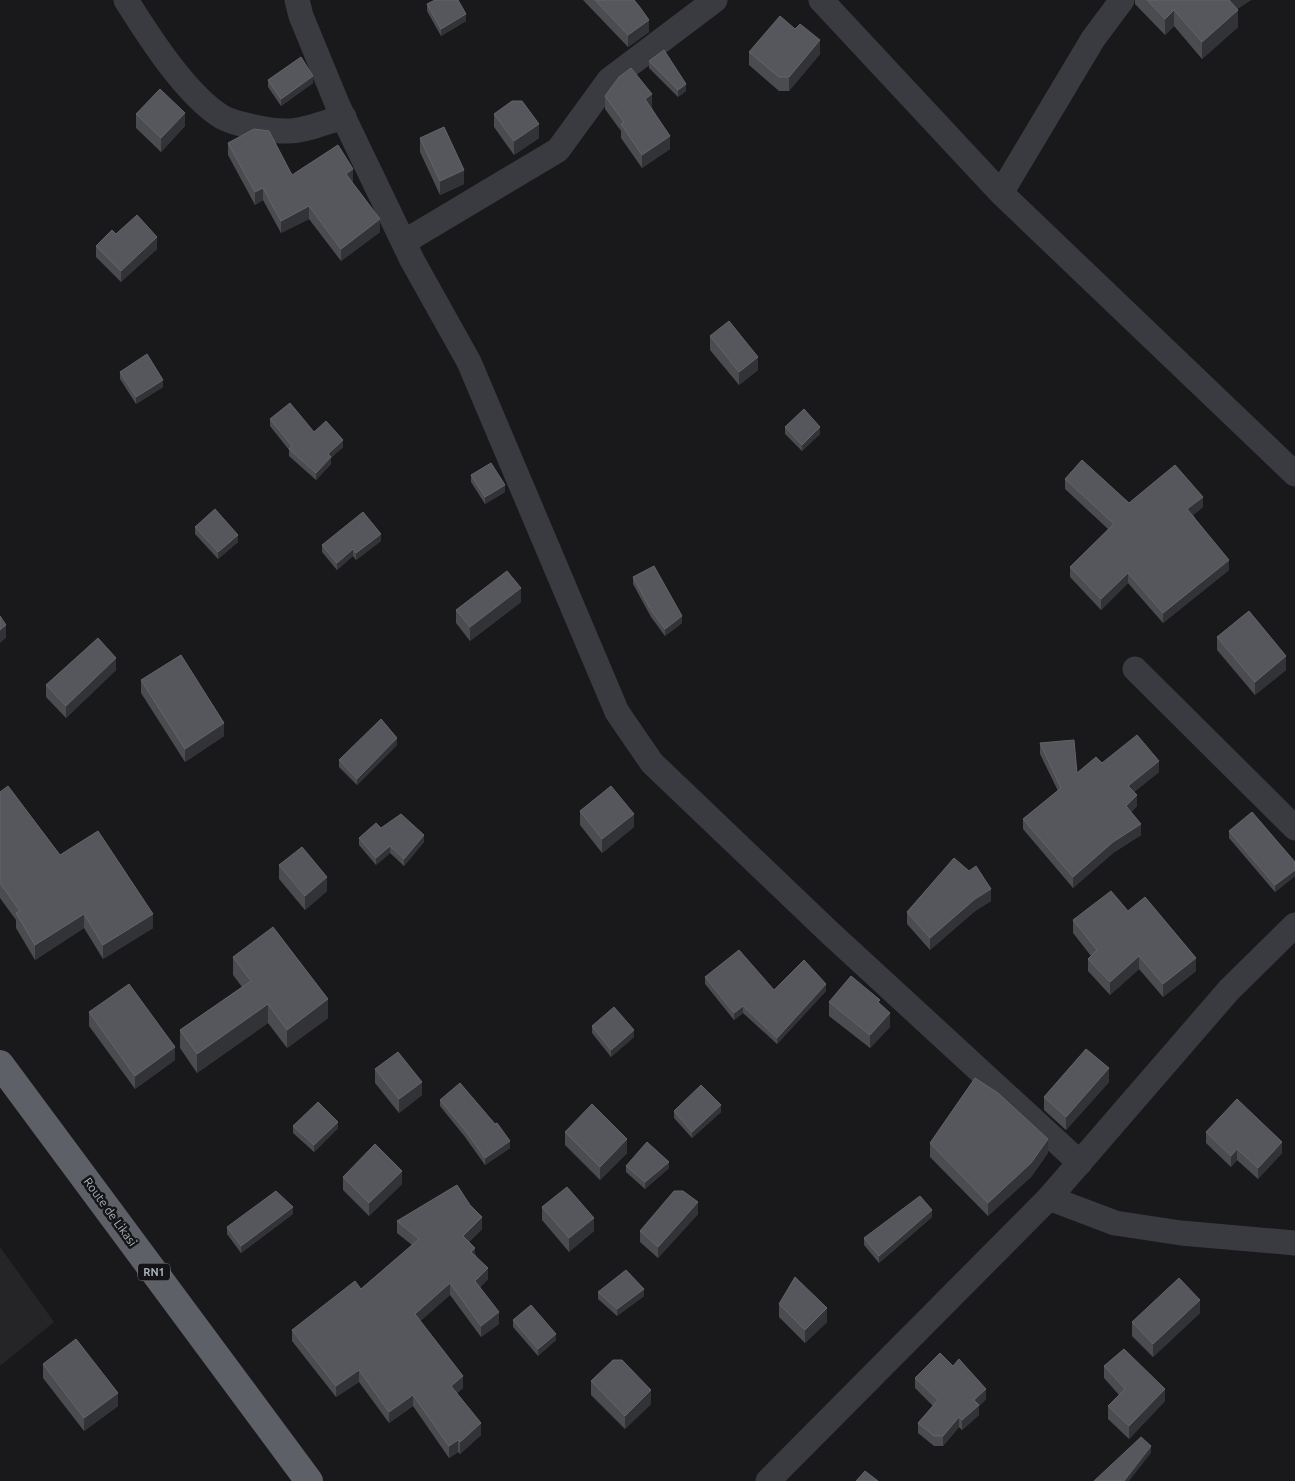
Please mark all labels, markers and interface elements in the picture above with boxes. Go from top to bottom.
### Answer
street label: Route de Likasi [81,1175,140,1248]
road number: RN1 [138,1264,170,1280]

